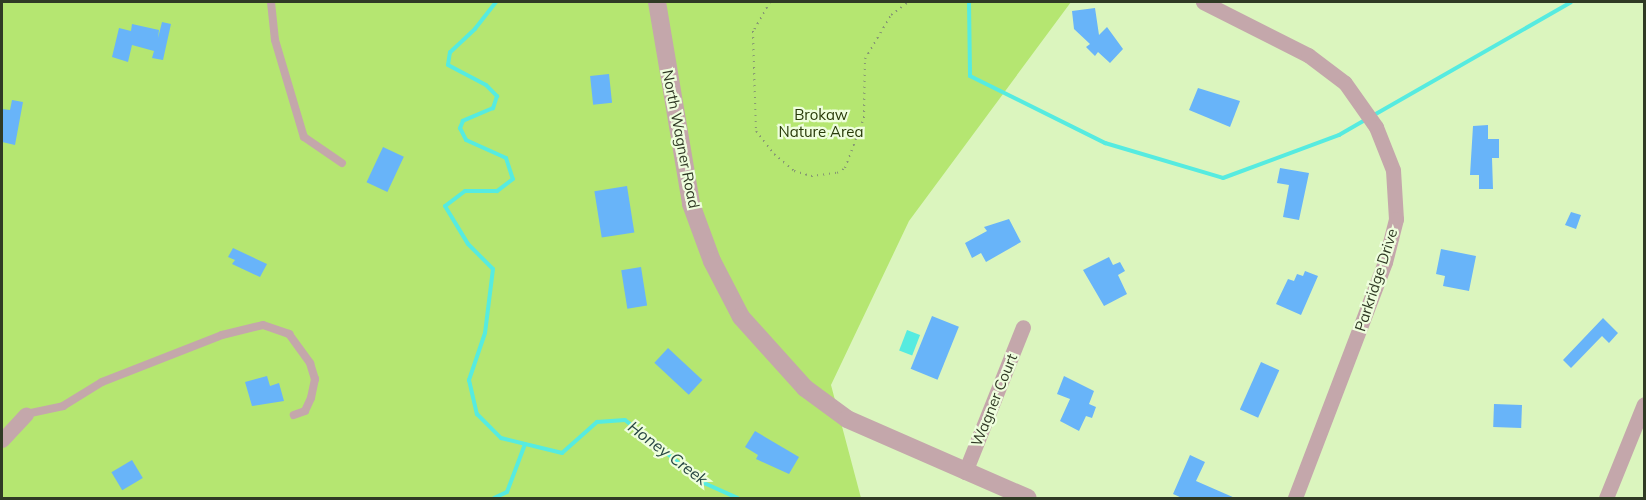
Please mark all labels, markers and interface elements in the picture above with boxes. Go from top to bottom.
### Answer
street label: North Wagner Road [659,68,703,210]
park label: Brokaw Nature Area [778,105,864,140]
street label: Parkridge Drive [1351,226,1401,334]
street label: Wagner Court [967,351,1021,449]
water label: Honey Creek [625,417,711,489]

